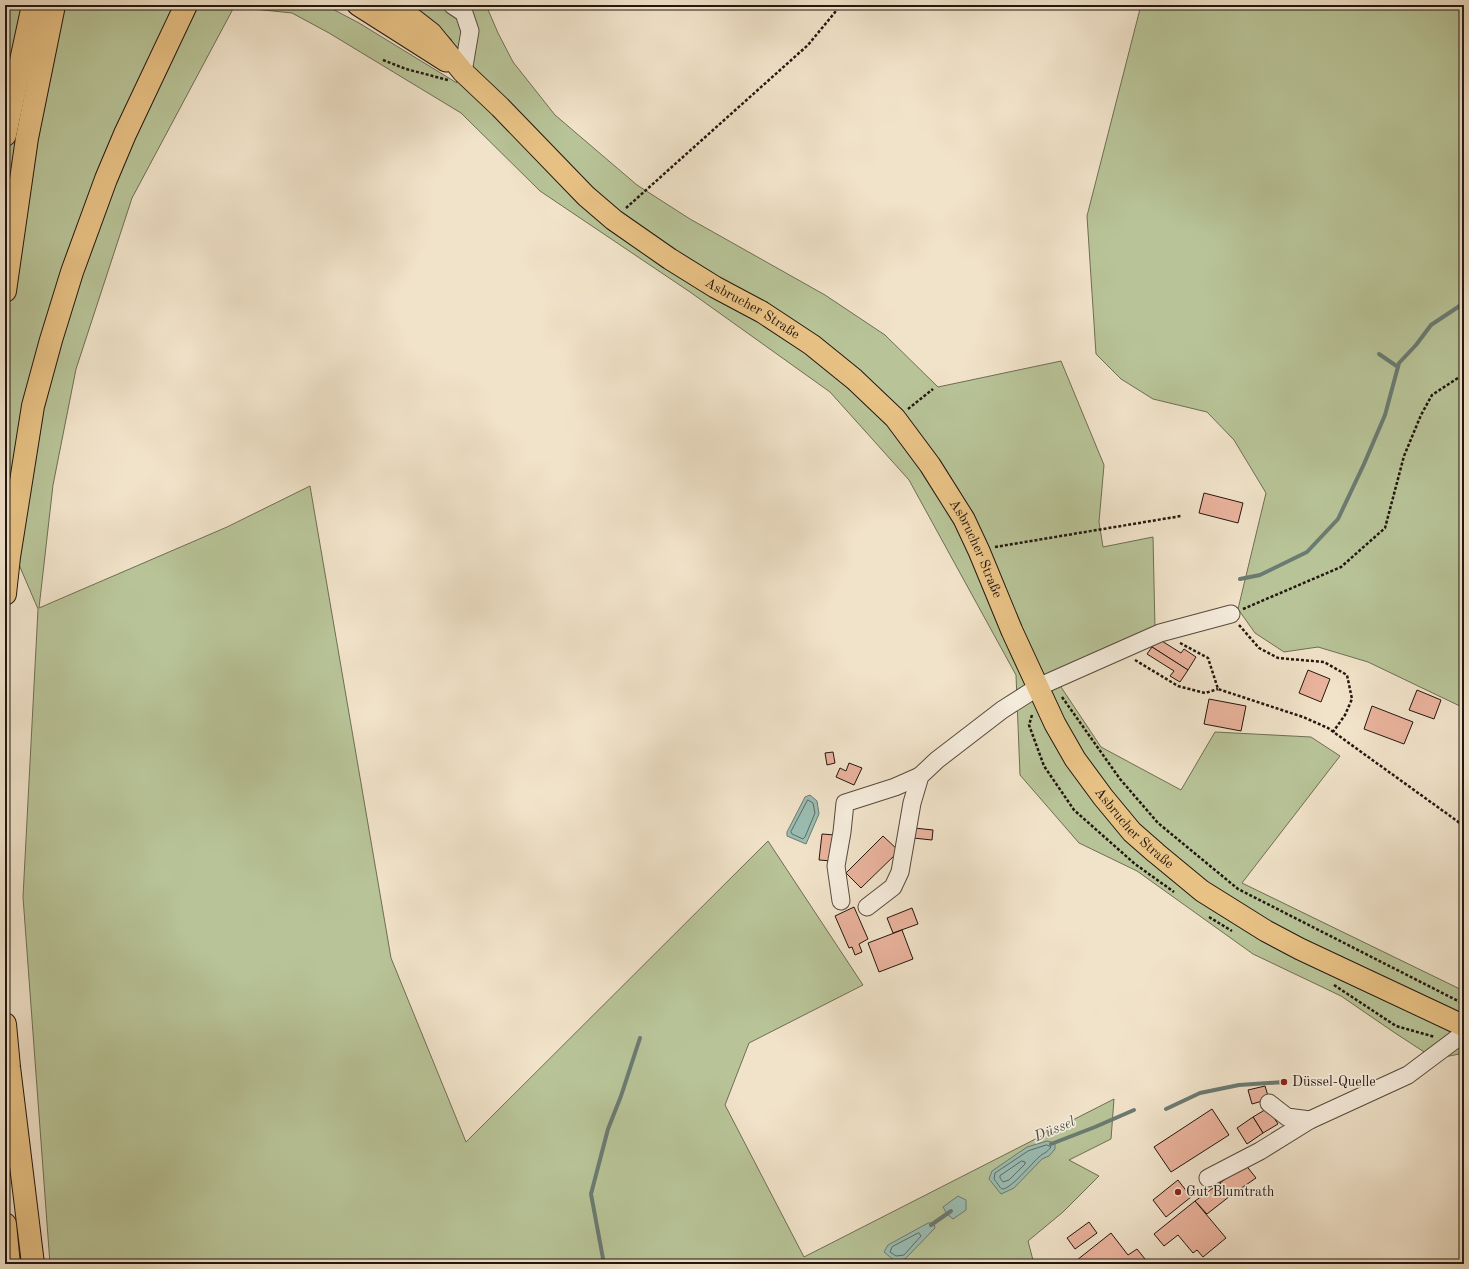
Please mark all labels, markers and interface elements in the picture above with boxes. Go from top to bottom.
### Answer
street label: Asbrucher Straße [702,276,802,342]
street label: Asbrucher Straße [947,497,1005,600]
street label: Asbrucher Straße [1092,785,1176,871]
place label: Düssel-Quelle [1292,1075,1376,1089]
marker: Düssel-Quelle [1279,1077,1289,1087]
water label: Düssel [1031,1114,1078,1146]
place label: Gut Blumtrath [1186,1185,1275,1199]
marker: Gut Blumtrath [1173,1187,1183,1197]

